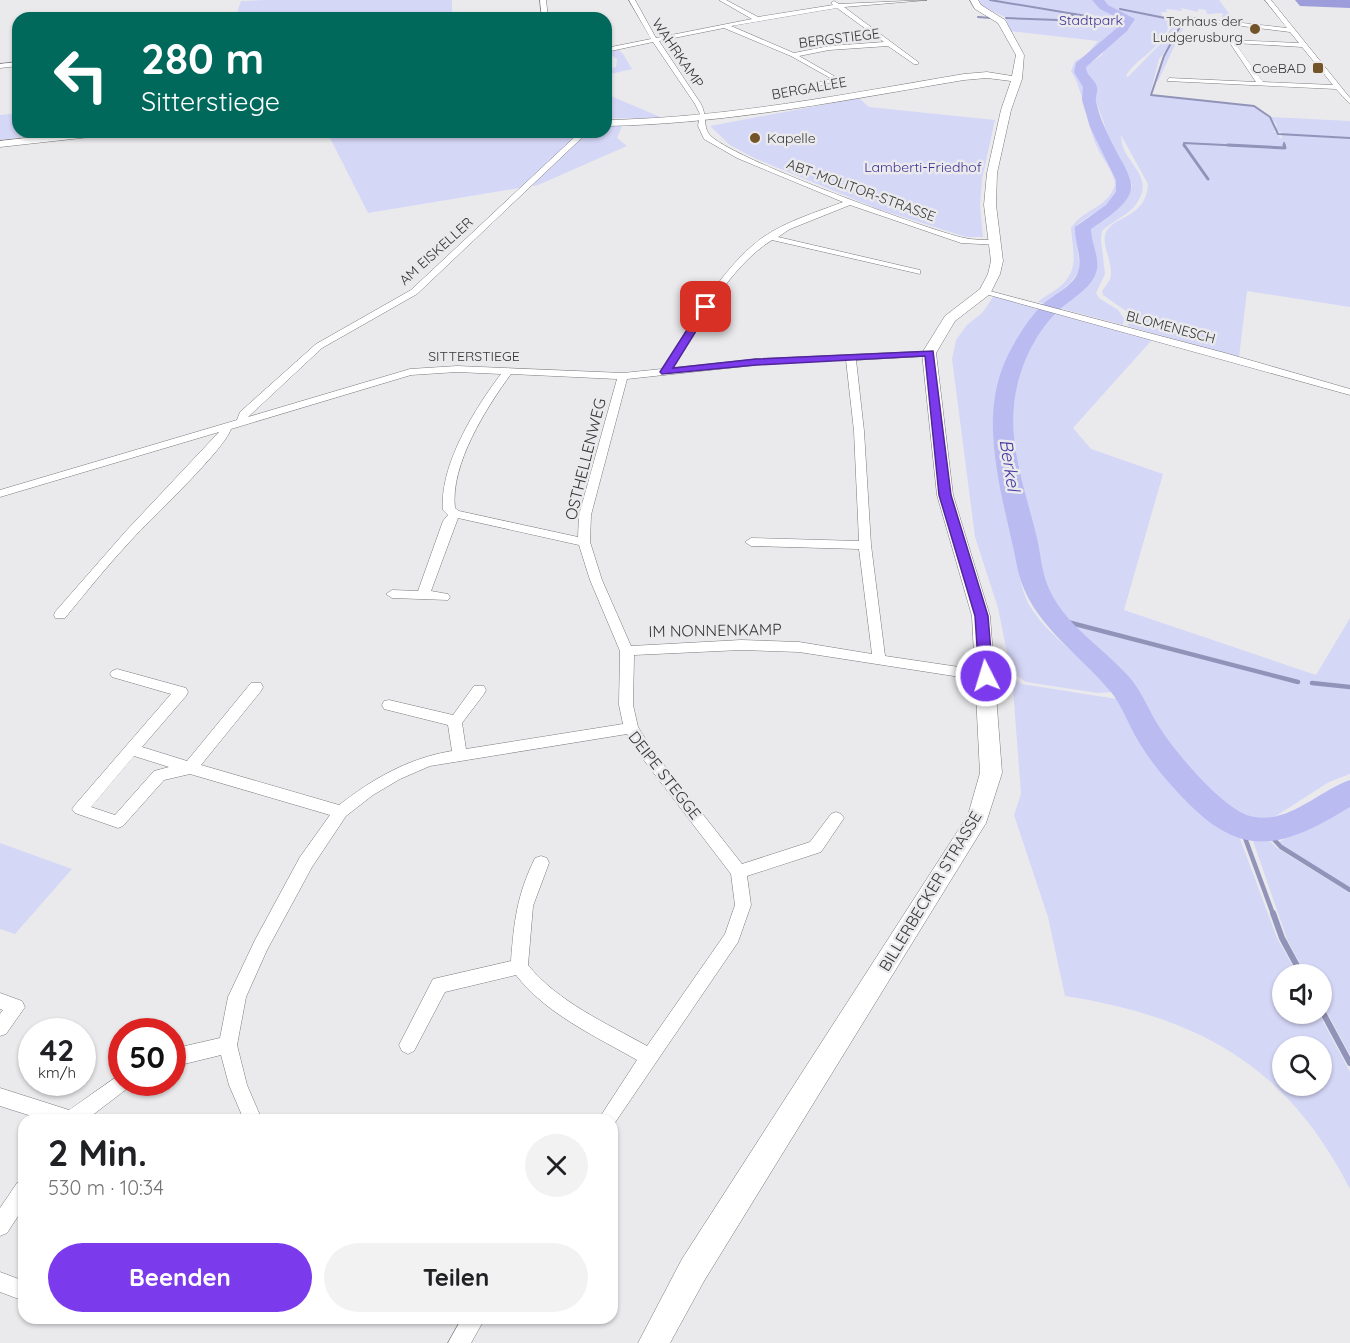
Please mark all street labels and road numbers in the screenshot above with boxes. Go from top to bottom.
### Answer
street label: WAHRKAMP [648,15,708,91]
street label: BERGSTIEGE [797,24,881,52]
street label: BERGALLEE [770,73,848,103]
street label: ABT-MOLITOR-STRASSE [784,155,938,225]
street label: AM EISKELLER [395,213,477,289]
street label: BLOMENESCH [1124,306,1218,348]
street label: SITTERSTIEGE [428,347,520,365]
street label: OSTHELLENWEG [560,396,610,522]
street label: IM NONNENKAMP [648,619,782,641]
street label: DEIPE STEGGE [624,727,706,823]
street label: BILLERBECKER STRASSE [874,807,986,975]

